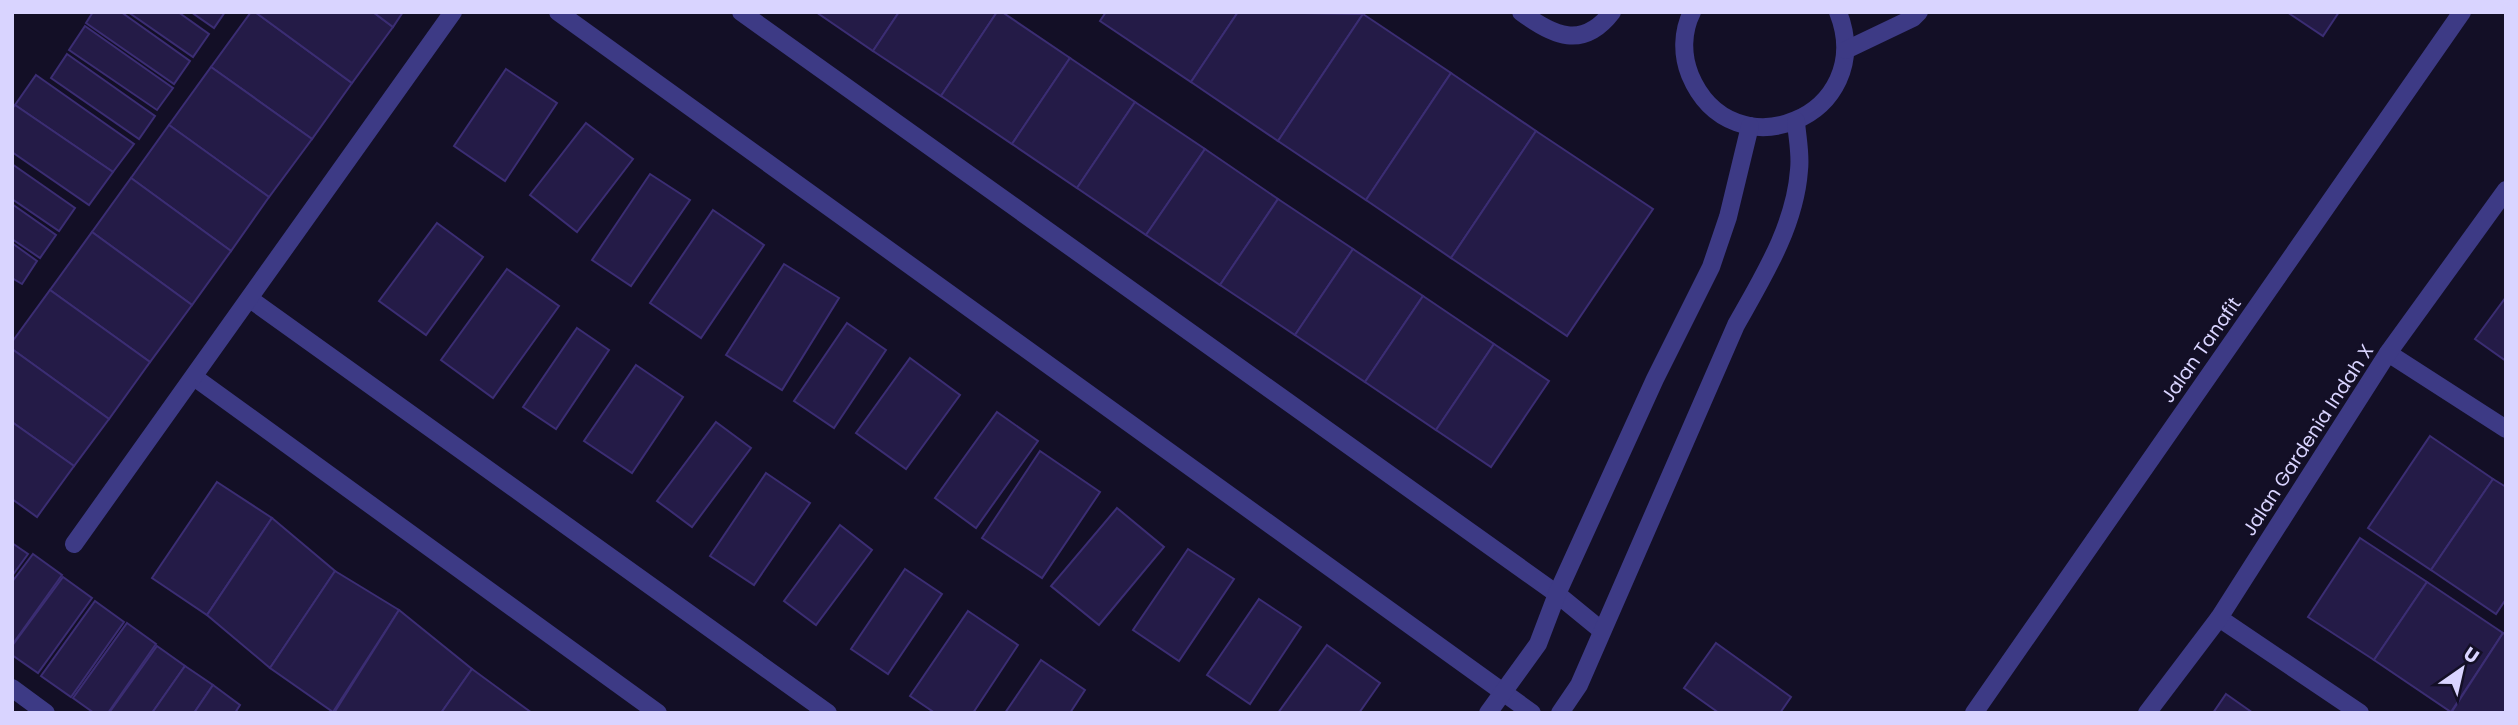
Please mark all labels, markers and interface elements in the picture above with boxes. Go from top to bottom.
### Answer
street label: Jalan Tanafit [2154,292,2248,408]
street label: Jalan Gardenia Indah X [2236,339,2380,541]
north arrow [2427,634,2497,704]
text: U [2458,640,2484,670]

